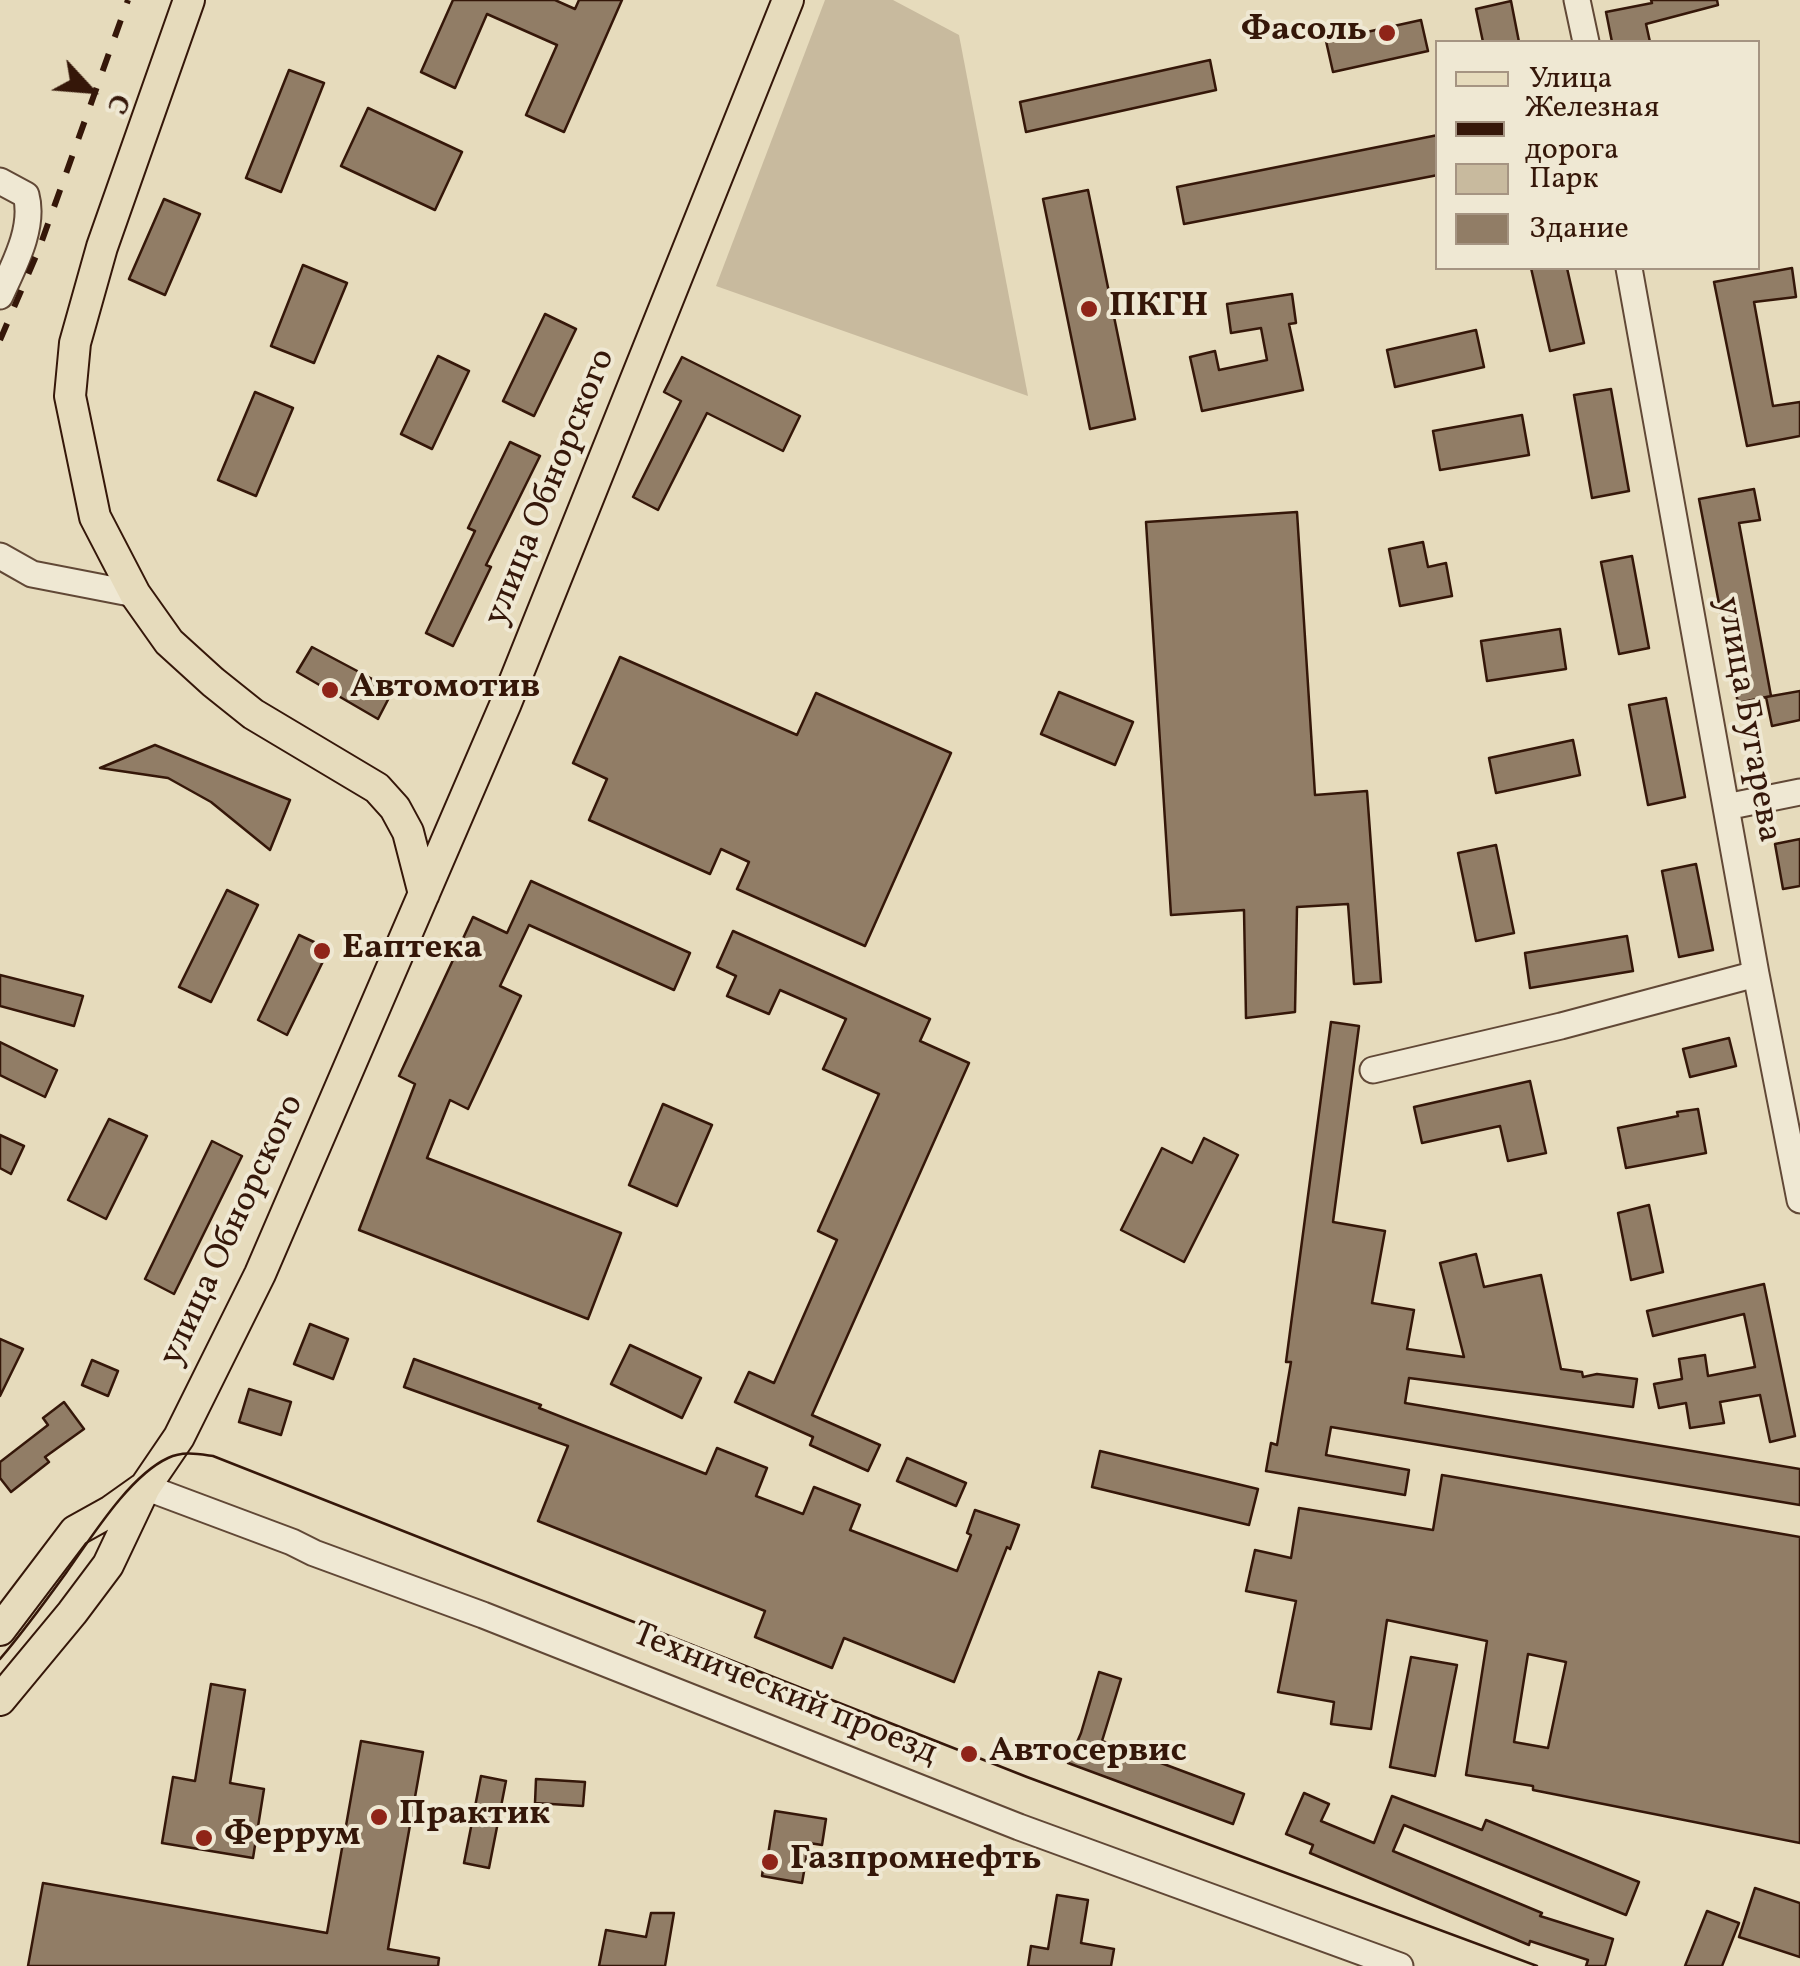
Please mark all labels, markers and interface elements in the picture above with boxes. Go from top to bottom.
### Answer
place label: Фасоль [1241,12,1367,54]
marker: Фасоль [1376,22,1398,44]
north arrow [40,40,140,140]
legend [1435,40,1760,270]
text: Улица [1529,58,1612,100]
text: С [96,87,139,120]
text: Железная дорога [1525,87,1659,171]
text: Парк [1529,158,1598,200]
text: Здание [1529,208,1629,250]
place label: ПКГН [1109,288,1208,330]
marker: ПКГН [1078,298,1100,320]
street label: улица Обнорского [477,344,627,632]
street label: улица Бугарева [1704,594,1788,846]
place label: Автомотив [350,669,540,711]
marker: Автомотив [319,679,341,701]
place label: Еаптека [342,930,482,972]
marker: Еаптека [311,940,333,962]
street label: улица Обнорского [153,1089,315,1373]
street label: Технический проезд [625,1616,943,1776]
place label: Автосервис [989,1733,1187,1775]
marker: Автосервис [958,1743,980,1765]
place label: Практик [399,1796,550,1838]
marker: Практик [368,1806,390,1828]
place label: Феррум [224,1817,361,1859]
marker: Феррум [193,1827,215,1849]
place label: Газпромнефть [790,1841,1041,1883]
marker: Газпромнефть [759,1851,781,1873]

